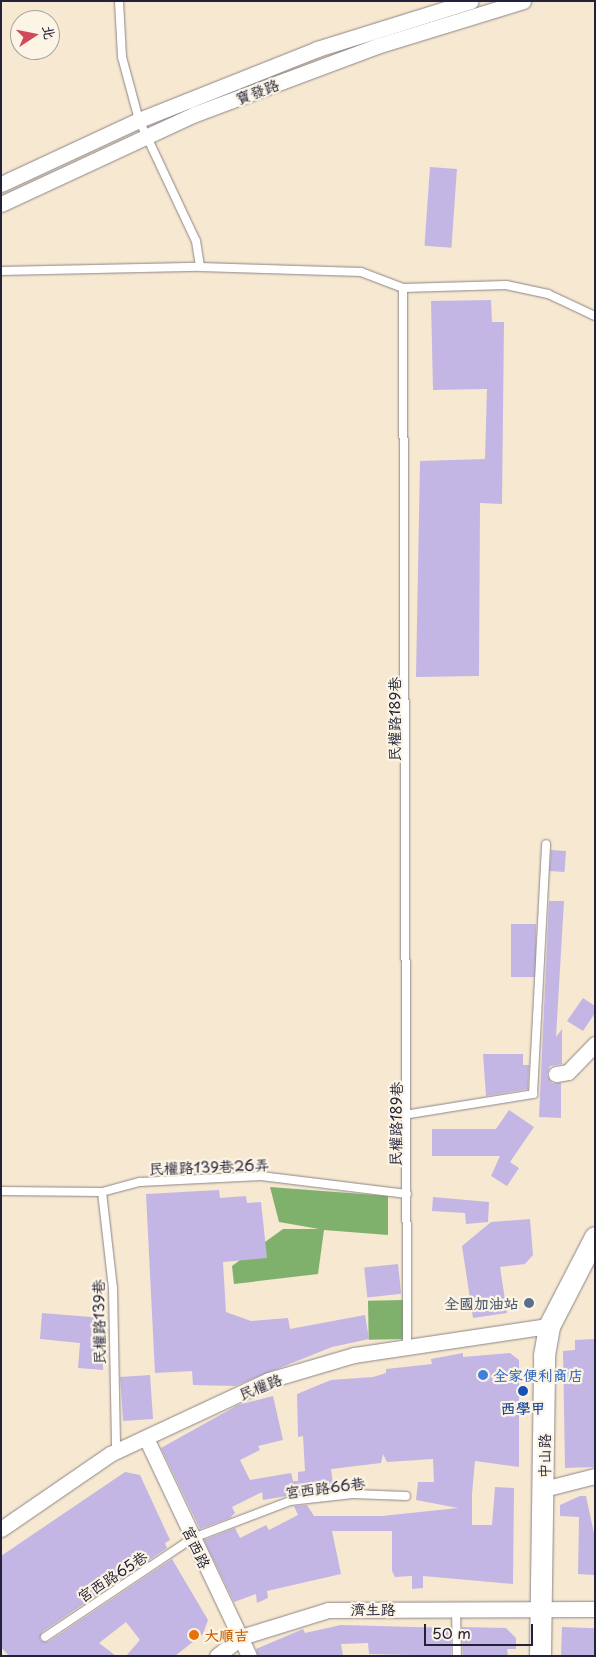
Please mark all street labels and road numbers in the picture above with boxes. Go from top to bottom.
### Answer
street label: 寶發路 [233,75,281,107]
street label: 民權路189巷 [385,677,403,761]
street label: 民權路189巷 [385,1081,405,1167]
street label: 民權路139巷26弄 [148,1155,270,1177]
street label: 民權路139巷 [88,1279,108,1365]
street label: 民權路 [236,1369,284,1403]
street label: 中山路 [535,1434,553,1478]
street label: 宮西路66巷 [284,1473,366,1501]
street label: 宮西路 [179,1523,215,1571]
street label: 宮西路65巷 [74,1547,150,1605]
street label: 濟生路 [351,1600,395,1618]

